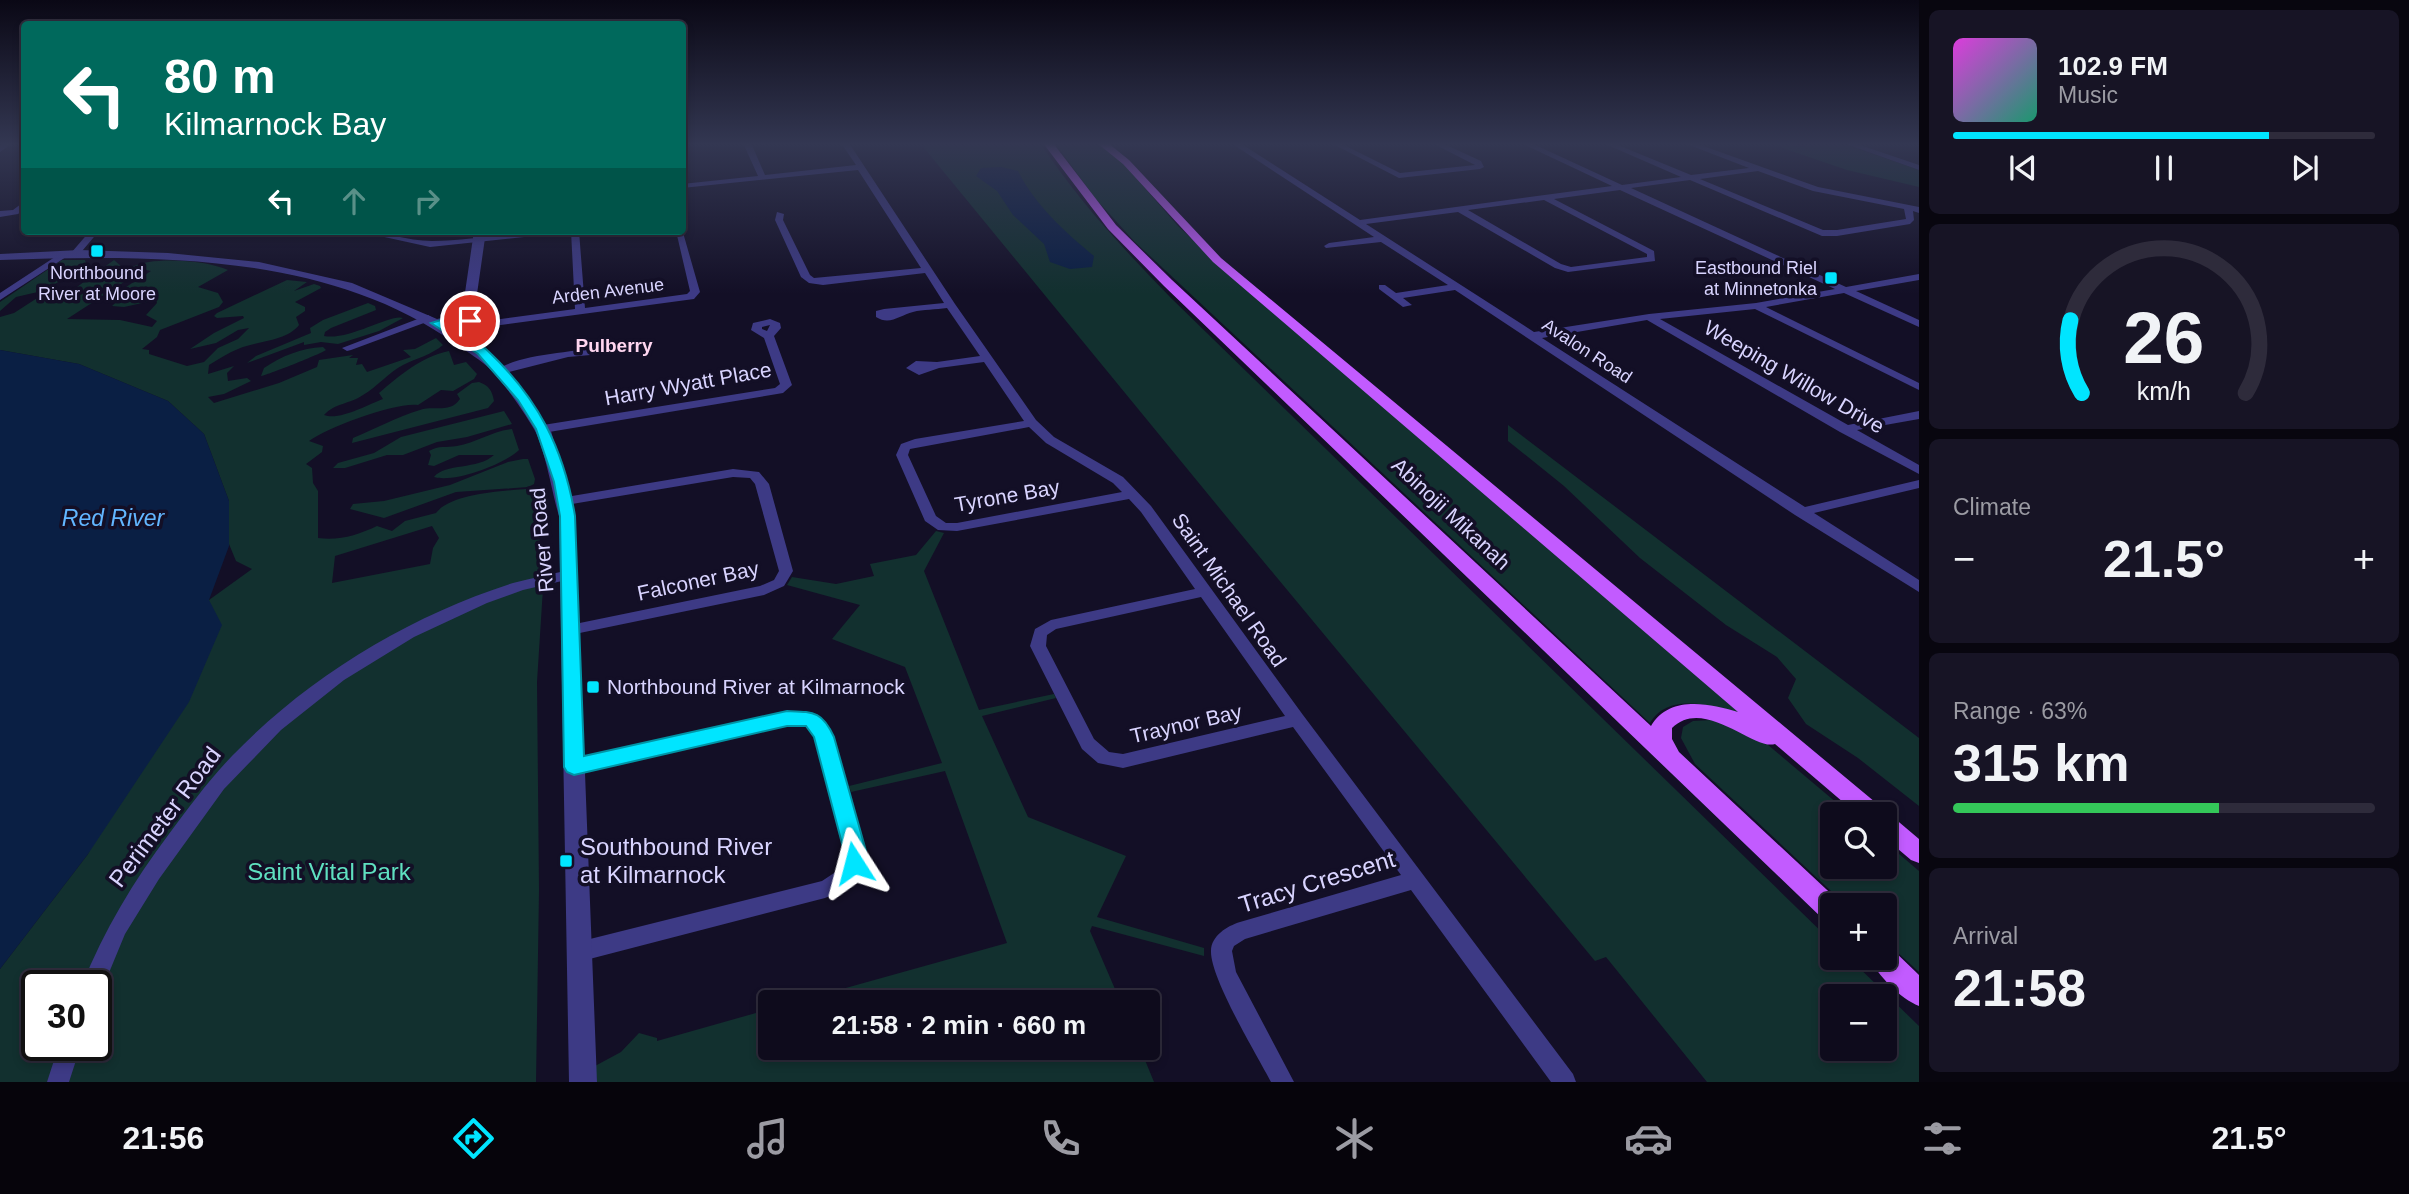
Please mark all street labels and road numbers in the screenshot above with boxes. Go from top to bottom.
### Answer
street label: Arden Avenue [551,274,665,308]
street label: Avalon Road [1538,315,1636,387]
street label: Weeping Willow Drive [1700,316,1888,437]
street label: Harry Wyatt Place [603,358,773,410]
street label: Abinojii Mikanah [1388,453,1515,574]
street label: Tyrone Bay [953,475,1062,516]
street label: River Road [525,487,558,593]
street label: Saint Michael Road [1168,509,1291,671]
street label: Falconer Bay [635,556,761,605]
street label: Traynor Bay [1128,699,1244,747]
street label: Perimeter Road [103,741,226,892]
street label: Tracy Crescent [1236,845,1398,918]

